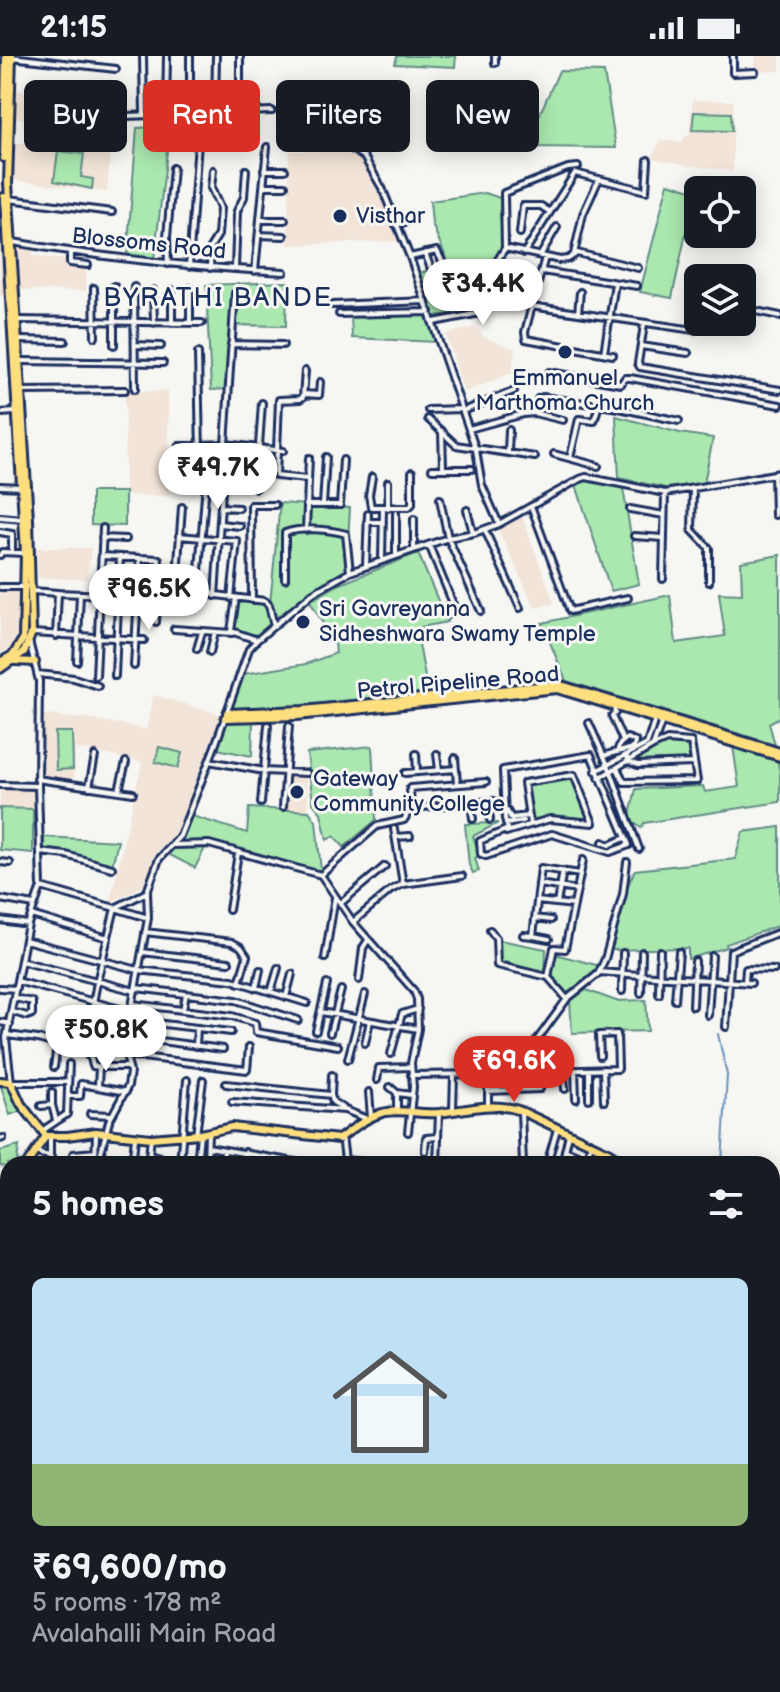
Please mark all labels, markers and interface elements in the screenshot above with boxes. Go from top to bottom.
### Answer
text: 21:15 [40,10,107,46]
chip: Buy [24,80,127,152]
chip: Rent [143,80,260,152]
chip: Filters [276,80,410,152]
chip: New [426,80,539,152]
map controls [684,176,756,336]
button: locate [684,176,756,248]
place label: Visthar [356,203,426,230]
marker: Visthar [331,207,349,225]
street label: Blossoms Road [71,222,227,266]
pin: ₹34.4K [418,259,548,327]
button: layers [684,264,756,336]
text: ₹34.4K [441,269,525,300]
district label: BYRATHI BANDE [103,283,333,314]
marker: Emmanuel Marthoma Church [556,343,574,361]
place label: Emmanuel Marthoma Church [476,365,654,417]
pin: ₹49.7K [153,443,283,511]
text: ₹49.7K [176,453,260,484]
pin: ₹96.5K [84,564,214,632]
text: ₹96.5K [107,574,191,605]
place label: Sri Gavreyanna Sidheshwara Swamy Temple [319,596,596,648]
marker: Sri Gavreyanna Sidheshwara Swamy Temple [294,613,312,631]
street label: Petrol Pipeline Road [356,661,560,705]
place label: Gateway Community College [313,766,505,818]
marker: Gateway Community College [288,783,306,801]
pin: ₹50.8K [41,1005,171,1073]
text: ₹50.8K [63,1015,149,1046]
pin: ₹69.6K [449,1036,579,1104]
text: ₹69.6K [471,1046,557,1077]
icon: filters [704,1182,748,1226]
text: 5 homes [32,1184,164,1225]
icon: home [318,1330,462,1474]
text: ₹69,600/mo [32,1547,227,1588]
text: 5 rooms · 178 m² [32,1588,221,1619]
text: Avalahalli Main Road [32,1619,276,1650]

